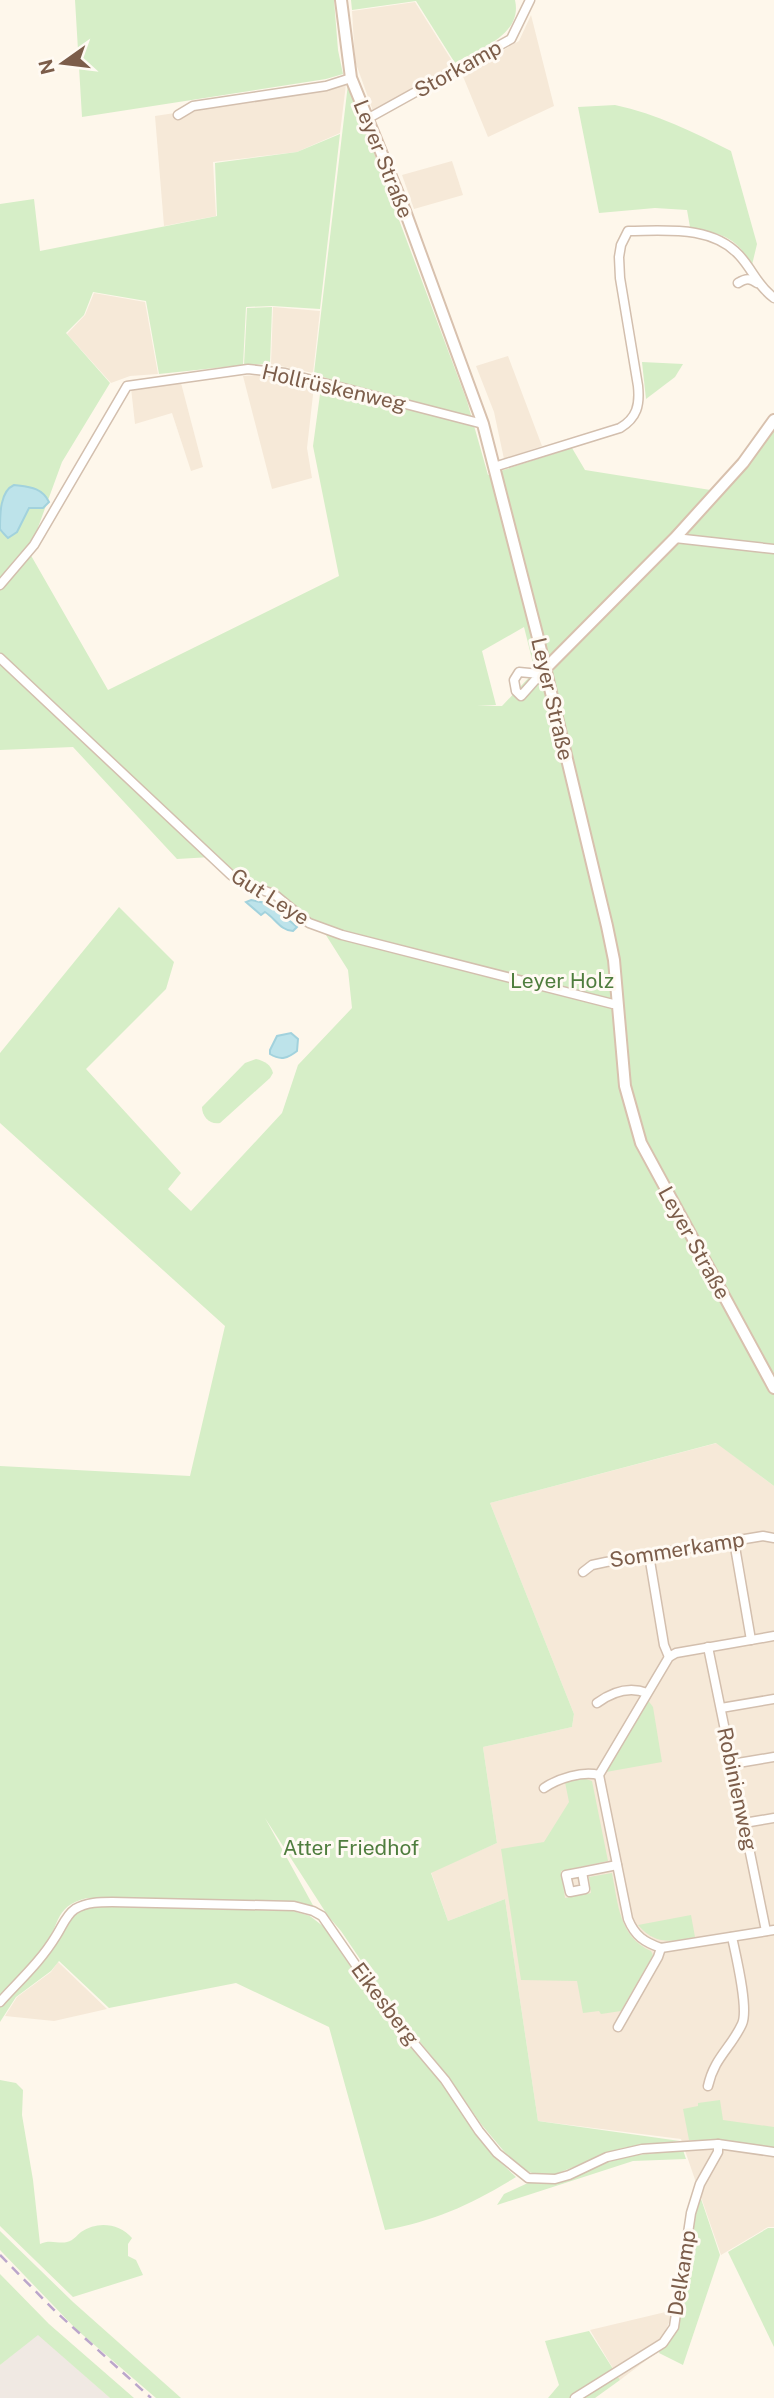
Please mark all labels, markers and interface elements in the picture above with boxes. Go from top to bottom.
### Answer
north arrow [28,28,98,98]
street label: Storkamp [410,34,506,103]
text: N [34,57,59,77]
street label: Leyer Straße [348,96,419,222]
street label: Hollrüskenweg [260,359,409,416]
street label: Leyer Straße [526,635,579,763]
street label: Gut Leye [227,863,314,930]
park label: Leyer Holz [510,968,614,993]
street label: Leyer Straße [653,1182,736,1304]
street label: Sommerkamp [608,1527,746,1573]
street label: Robinienweg [712,1725,763,1853]
park label: Atter Friedhof [283,1835,419,1860]
street label: Eikesberg [346,1957,425,2050]
street label: Delkamp [662,2228,701,2318]

